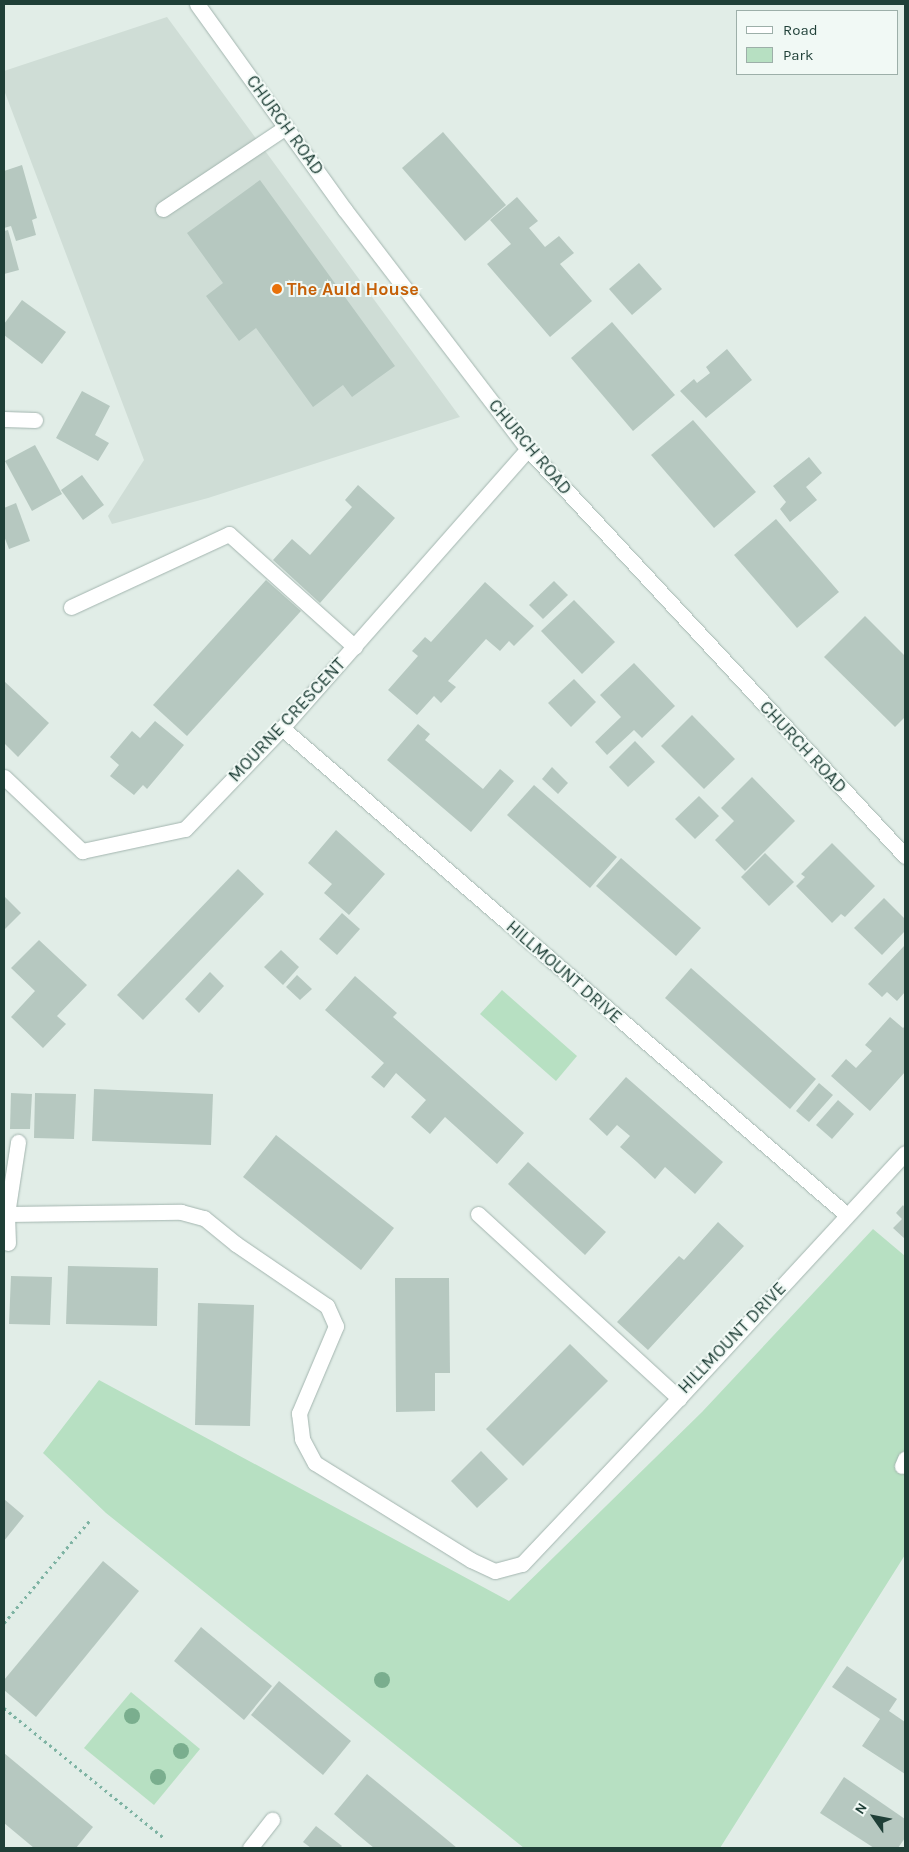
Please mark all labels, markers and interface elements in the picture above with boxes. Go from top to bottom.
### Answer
legend [736,10,899,75]
text: Road [783,21,818,39]
text: Park [783,46,813,64]
street label: CHURCH ROAD [242,71,328,179]
place label: The Auld House [287,278,419,300]
marker: The Auld House [271,283,283,295]
street label: CHURCH ROAD [484,395,576,499]
street label: MOURNE CRESCENT [224,653,350,787]
street label: CHURCH ROAD [755,696,851,798]
street label: HILLMOUNT DRIVE [502,916,626,1028]
street label: HILLMOUNT DRIVE [673,1278,791,1398]
north arrow [849,1792,899,1842]
text: N [851,1800,871,1817]

